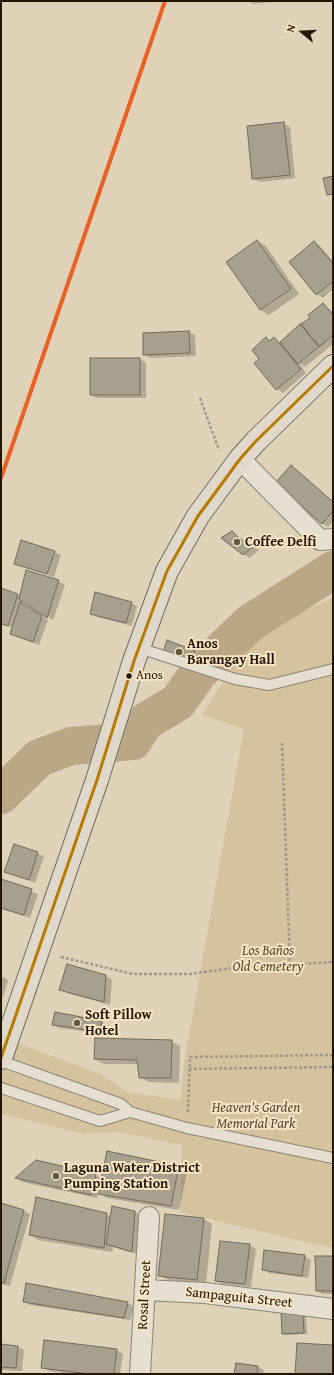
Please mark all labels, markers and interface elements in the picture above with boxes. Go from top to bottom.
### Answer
north arrow [282,12,322,52]
text: N [282,22,299,34]
place label: Coffee Delfi [245,534,317,550]
marker: Coffee Delfi [232,537,242,547]
place label: Anos Barangay Hall [187,636,275,668]
marker: Anos Barangay Hall [174,647,184,657]
place label: Anos [136,668,163,684]
marker: Anos [124,671,134,681]
park label: Los Baños Old Cemetery [233,943,303,976]
place label: Soft Pillow Hotel [85,1007,152,1040]
marker: Soft Pillow Hotel [72,1018,82,1028]
park label: Heaven's Garden Memorial Park [212,1100,300,1132]
place label: Laguna Water District Pumping Station [64,1160,200,1192]
marker: Laguna Water District Pumping Station [51,1171,61,1181]
street label: Rosal Street [135,1260,155,1330]
street label: Sampaguita Street [185,1284,293,1312]

